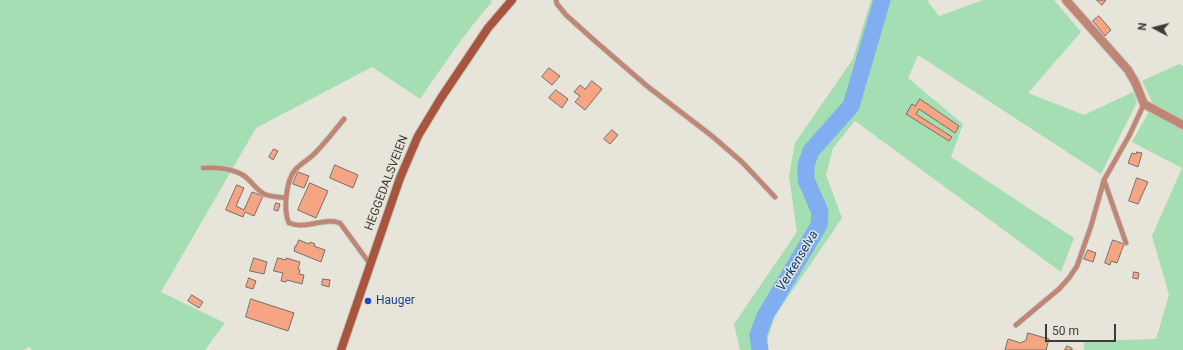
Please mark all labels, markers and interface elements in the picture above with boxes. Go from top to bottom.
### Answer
north arrow [1135,8,1175,48]
text: N [1136,22,1150,31]
street label: HEGGEDALSVEIEN [362,133,412,233]
water label: Verkenselva [774,228,822,294]
place label: Hauger [376,294,415,308]
marker: Hauger [363,296,373,306]
scale bar [1047,316,1118,342]
text: 50 m [1052,324,1079,338]

